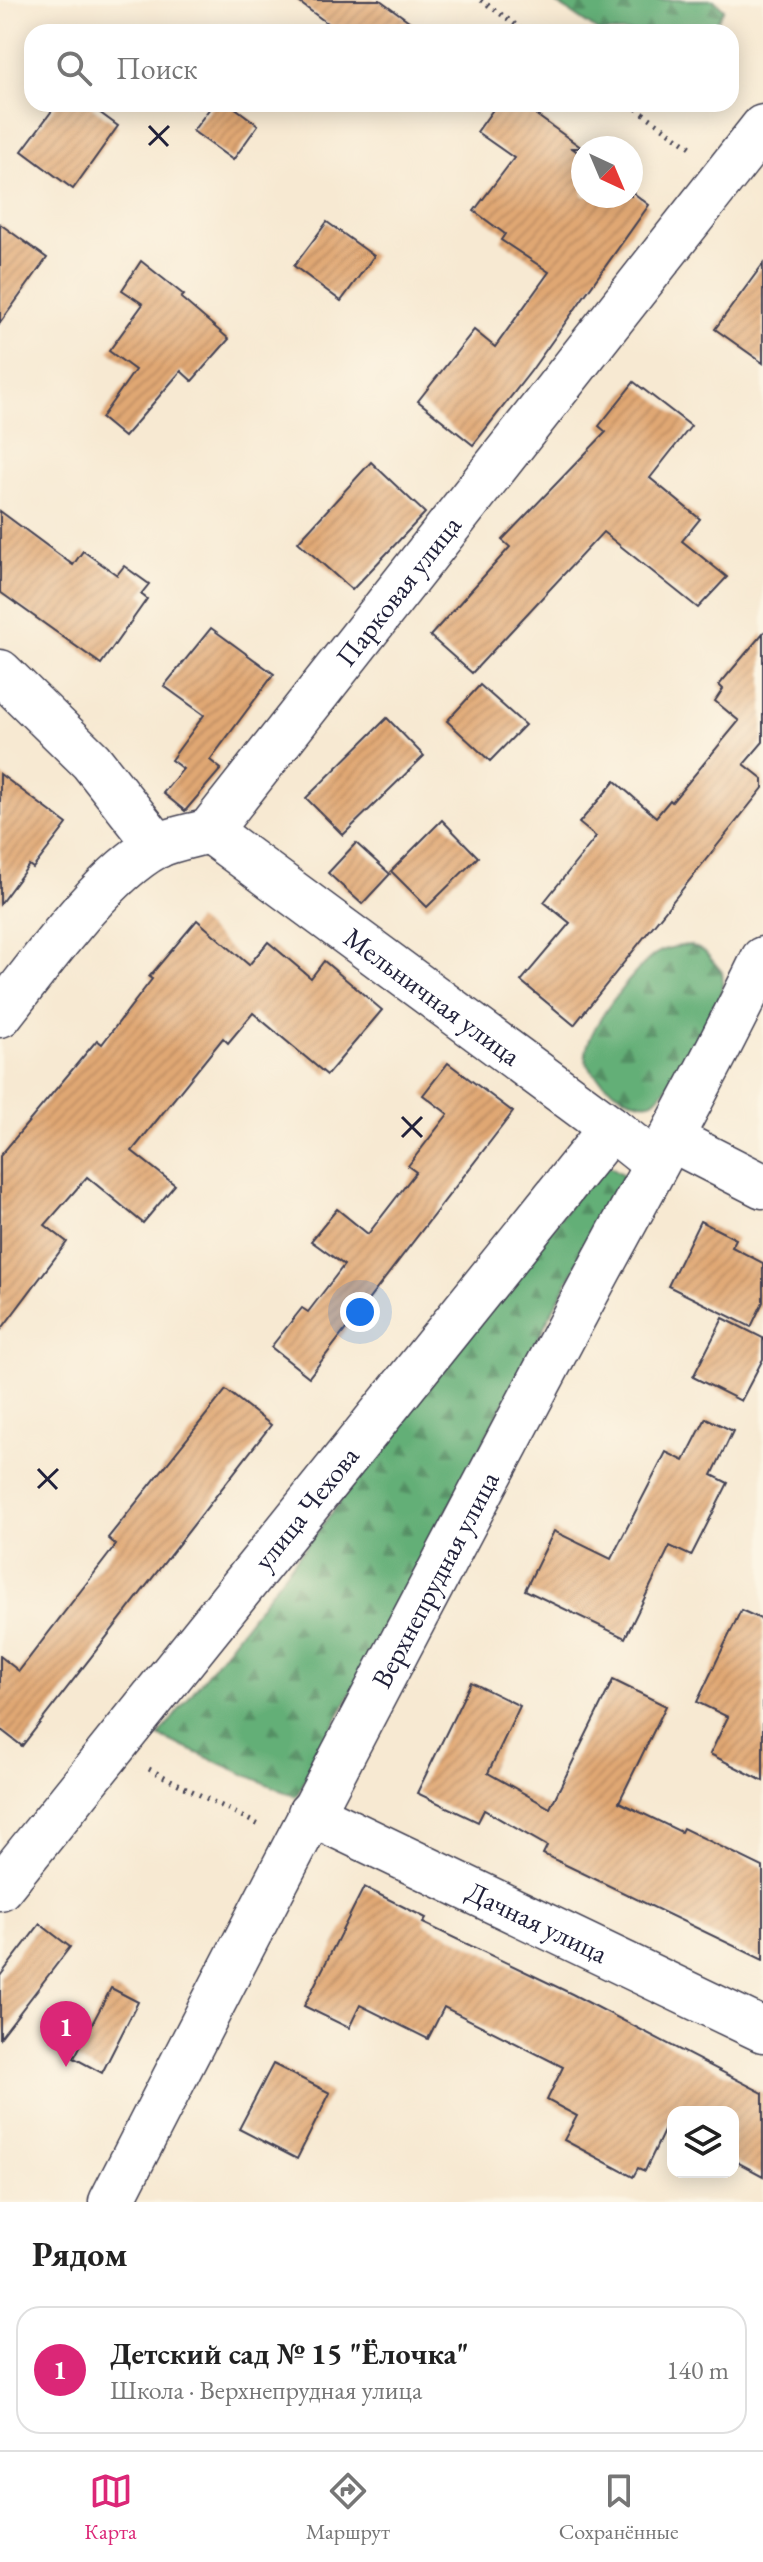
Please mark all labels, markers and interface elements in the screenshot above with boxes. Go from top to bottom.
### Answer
search box [24,24,739,112]
icon: search [52,46,96,90]
text: Поиск [116,49,198,88]
north arrow [571,136,643,208]
street label: Парковая улица [328,507,469,673]
street label: Мельничная улица [337,919,529,1074]
your location [340,1292,380,1332]
street label: улица Чехова [245,1438,367,1577]
street label: Верхнепрудная улица [363,1464,507,1694]
street label: Дачная улица [461,1873,614,1971]
pin: 1 [40,2001,92,2067]
map controls [667,2106,739,2178]
button: layers [667,2106,739,2178]
text: Рядом [32,2232,127,2276]
text: Детский сад № 15 "Ёлочка" [110,2334,469,2373]
text: 1 [53,2353,67,2387]
text: 140 m [666,2353,729,2387]
text: Школа · Верхнепрудная улица [110,2373,422,2407]
tab: Карта [84,2469,137,2546]
tab: Маршрут [306,2469,390,2546]
tab: Сохранённые [559,2469,679,2546]

